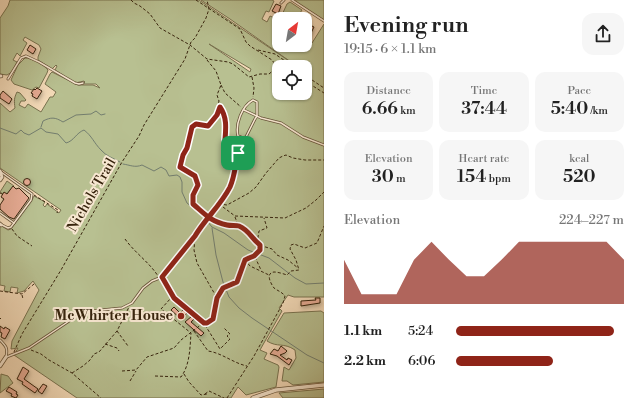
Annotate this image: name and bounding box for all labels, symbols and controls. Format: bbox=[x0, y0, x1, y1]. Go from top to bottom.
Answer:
north arrow bbox=[272, 12, 312, 52]
map controls bbox=[272, 12, 312, 100]
text: Evening run bbox=[344, 12, 469, 39]
button: share bbox=[582, 13, 624, 55]
text: 19:15 · 6 × 1.1 km bbox=[344, 41, 436, 57]
button: locate bbox=[272, 60, 312, 100]
text: Distance bbox=[366, 84, 411, 98]
text: Time bbox=[471, 84, 497, 98]
text: Pace bbox=[568, 84, 591, 98]
text: 6.66 bbox=[362, 98, 398, 120]
text: 37:44 bbox=[461, 98, 507, 120]
text: 5:40 bbox=[551, 98, 588, 120]
text: km bbox=[398, 104, 416, 118]
text: /km bbox=[588, 104, 608, 118]
pin bbox=[221, 136, 255, 170]
icon: arrive bbox=[227, 142, 249, 164]
text: Elevation bbox=[365, 152, 412, 166]
text: Heart rate bbox=[459, 152, 509, 166]
text: kcal bbox=[569, 152, 589, 166]
street label: Nichols Trail bbox=[64, 155, 120, 235]
text: 30 bbox=[372, 166, 394, 188]
text: 154 bbox=[457, 166, 486, 188]
text: 520 bbox=[563, 166, 596, 188]
text: m bbox=[394, 172, 406, 186]
text: bpm bbox=[486, 172, 511, 186]
text: Elevation bbox=[344, 212, 400, 228]
text: 224–227 m bbox=[559, 212, 624, 228]
place label: McWhirter House bbox=[54, 307, 173, 325]
marker: McWhirter House bbox=[176, 311, 186, 321]
text: 1.1 km bbox=[344, 323, 382, 339]
text: 5:24 bbox=[408, 323, 433, 339]
text: 2.2 km bbox=[344, 353, 386, 369]
text: 6:06 bbox=[408, 353, 435, 369]

